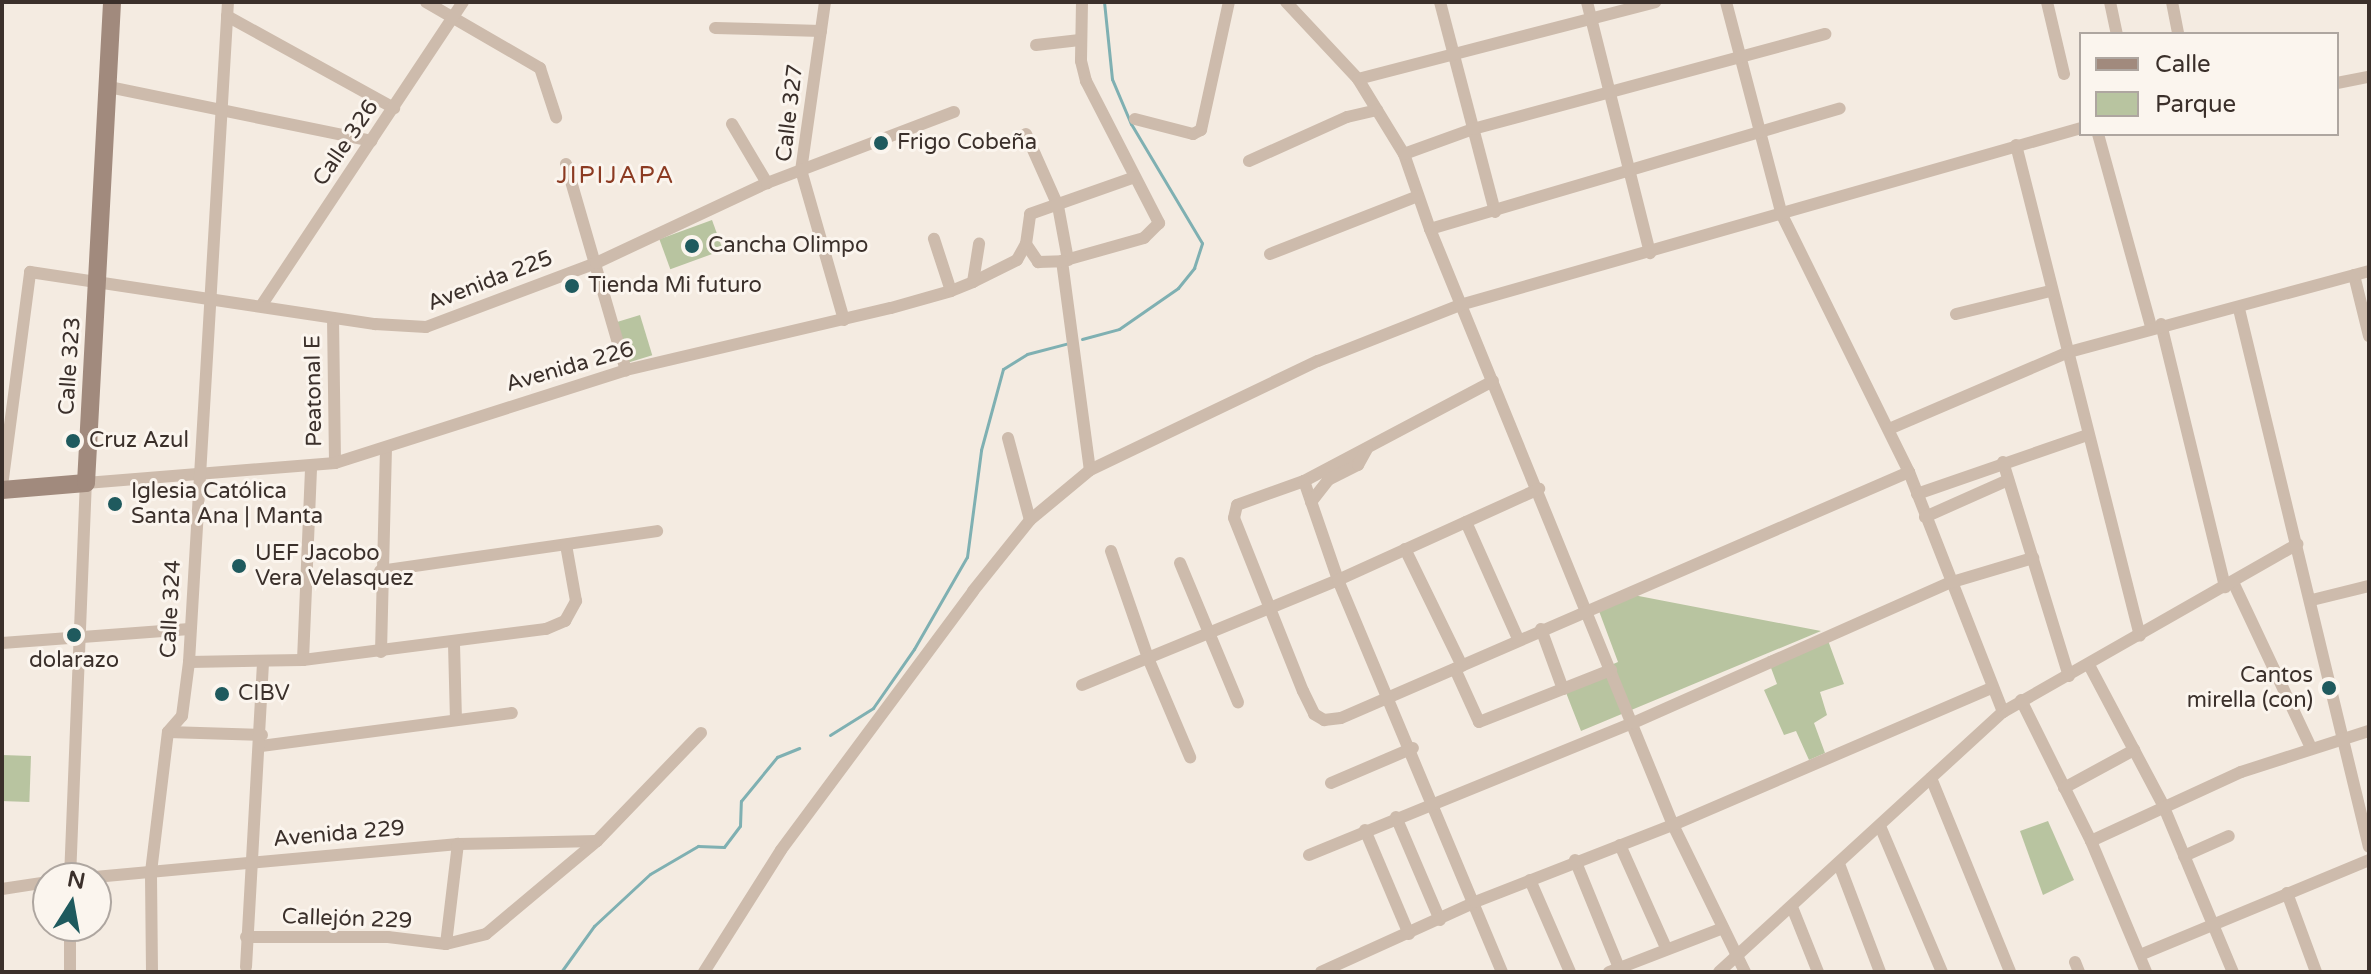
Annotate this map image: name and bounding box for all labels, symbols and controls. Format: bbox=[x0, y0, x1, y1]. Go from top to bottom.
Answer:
legend bbox=[2079, 32, 2339, 136]
text: Calle bbox=[2155, 50, 2211, 79]
street label: Calle 327 bbox=[771, 63, 809, 163]
text: Parque bbox=[2155, 90, 2236, 119]
street label: Calle 326 bbox=[308, 95, 384, 191]
place label: Frigo Cobeña bbox=[897, 130, 1037, 156]
marker: Frigo Cobeña bbox=[872, 134, 890, 152]
district label: JIPIJAPA bbox=[556, 162, 676, 190]
place label: Cancha Olimpo bbox=[708, 233, 868, 259]
marker: Cancha Olimpo bbox=[683, 237, 701, 255]
street label: Avenida 225 bbox=[424, 245, 556, 317]
place label: Tienda Mi futuro bbox=[588, 273, 762, 299]
marker: Tienda Mi futuro bbox=[563, 277, 581, 295]
street label: Calle 323 bbox=[53, 316, 87, 416]
street label: Peatonal E bbox=[300, 335, 328, 447]
street label: Avenida 226 bbox=[503, 336, 637, 398]
place label: Cruz Azul bbox=[89, 428, 189, 454]
marker: Cruz Azul bbox=[64, 432, 82, 450]
place label: Iglesia Católica Santa Ana | Manta bbox=[131, 478, 323, 530]
marker: Iglesia Católica Santa Ana | Manta bbox=[106, 495, 124, 513]
place label: UEF Jacobo Vera Velasquez bbox=[255, 540, 414, 592]
marker: UEF Jacobo Vera Velasquez bbox=[230, 557, 248, 575]
street label: Calle 324 bbox=[155, 559, 187, 659]
marker: dolarazo bbox=[65, 626, 83, 644]
place label: dolarazo bbox=[29, 648, 119, 674]
place label: Cantos mirella (con) bbox=[2187, 662, 2313, 714]
marker: Cantos mirella (con) bbox=[2320, 679, 2338, 697]
place label: CIBV bbox=[238, 681, 290, 707]
marker: CIBV bbox=[213, 685, 231, 703]
street label: Avenida 229 bbox=[272, 815, 406, 853]
north arrow bbox=[32, 862, 112, 942]
text: N bbox=[65, 866, 87, 895]
street label: Callejón 229 bbox=[281, 904, 413, 934]

